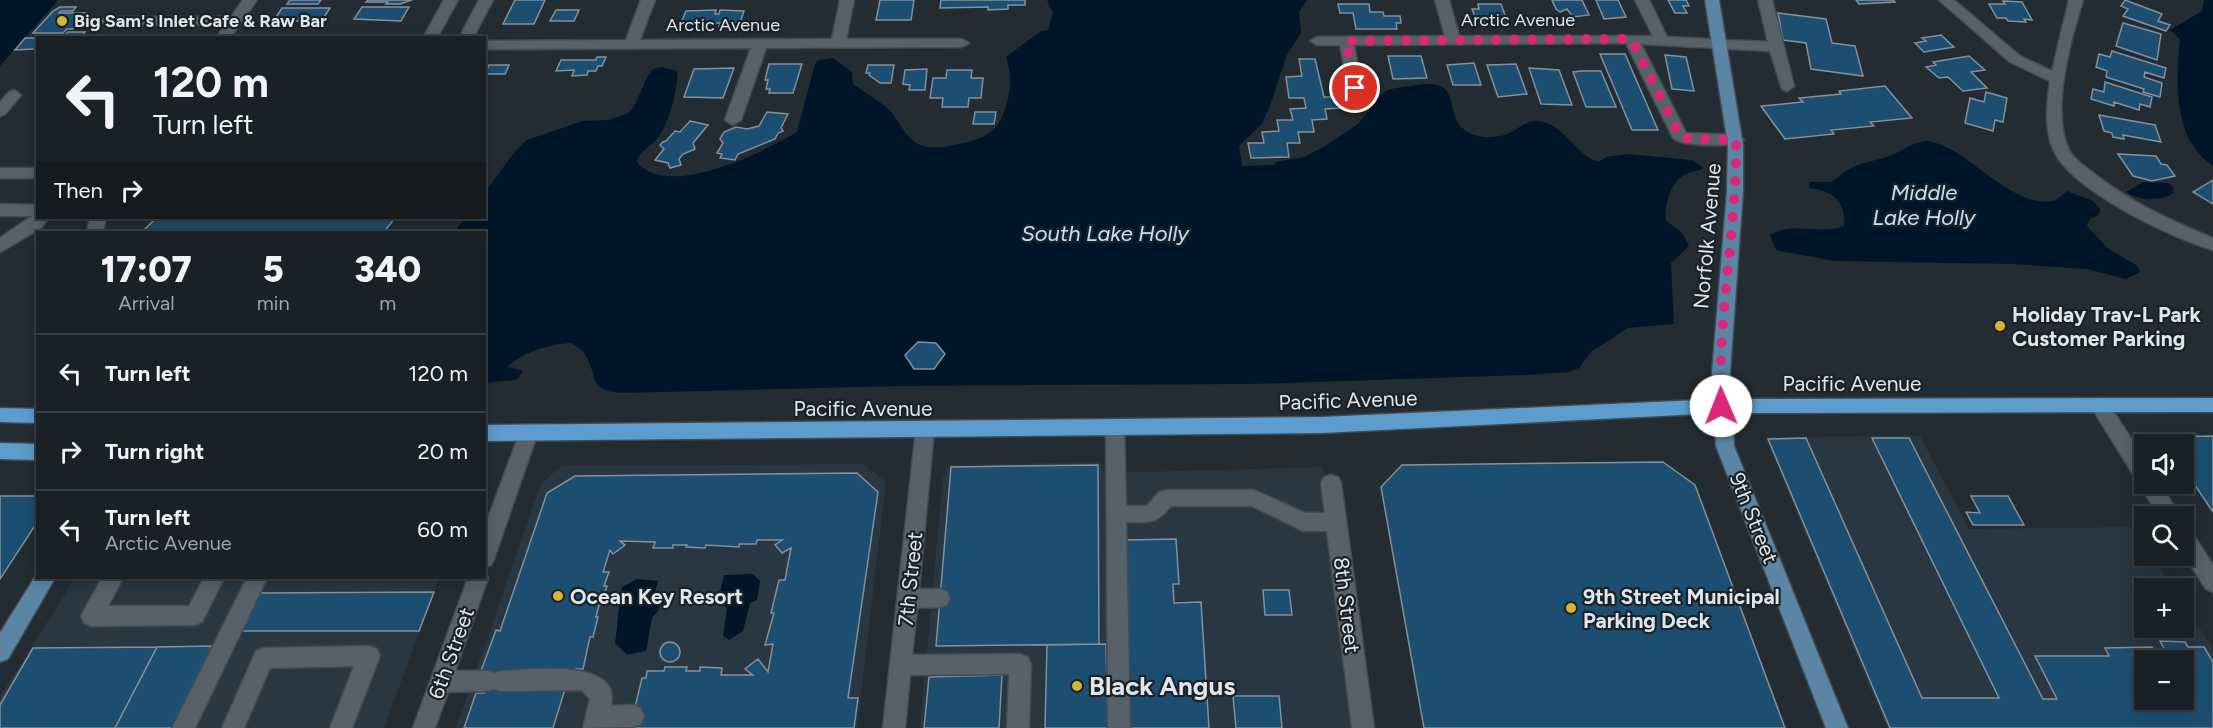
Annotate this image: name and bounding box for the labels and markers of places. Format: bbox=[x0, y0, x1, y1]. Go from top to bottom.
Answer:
place label: Big Sam's Inlet Cafe & Raw Bar bbox=[74, 10, 327, 32]
marker: Big Sam's Inlet Cafe & Raw Bar bbox=[55, 14, 69, 28]
pin bbox=[1329, 62, 1380, 113]
place label: Holiday Trav-L Park Customer Parking bbox=[2012, 302, 2202, 351]
marker: Holiday Trav-L Park Customer Parking bbox=[1993, 319, 2007, 333]
place label: Ocean Key Resort bbox=[570, 584, 743, 609]
place label: 9th Street Municipal Parking Deck bbox=[1583, 584, 1780, 633]
marker: Ocean Key Resort bbox=[551, 589, 565, 603]
marker: 9th Street Municipal Parking Deck bbox=[1564, 601, 1578, 615]
place label: Black Angus bbox=[1089, 670, 1235, 702]
marker: Black Angus bbox=[1070, 679, 1084, 693]

